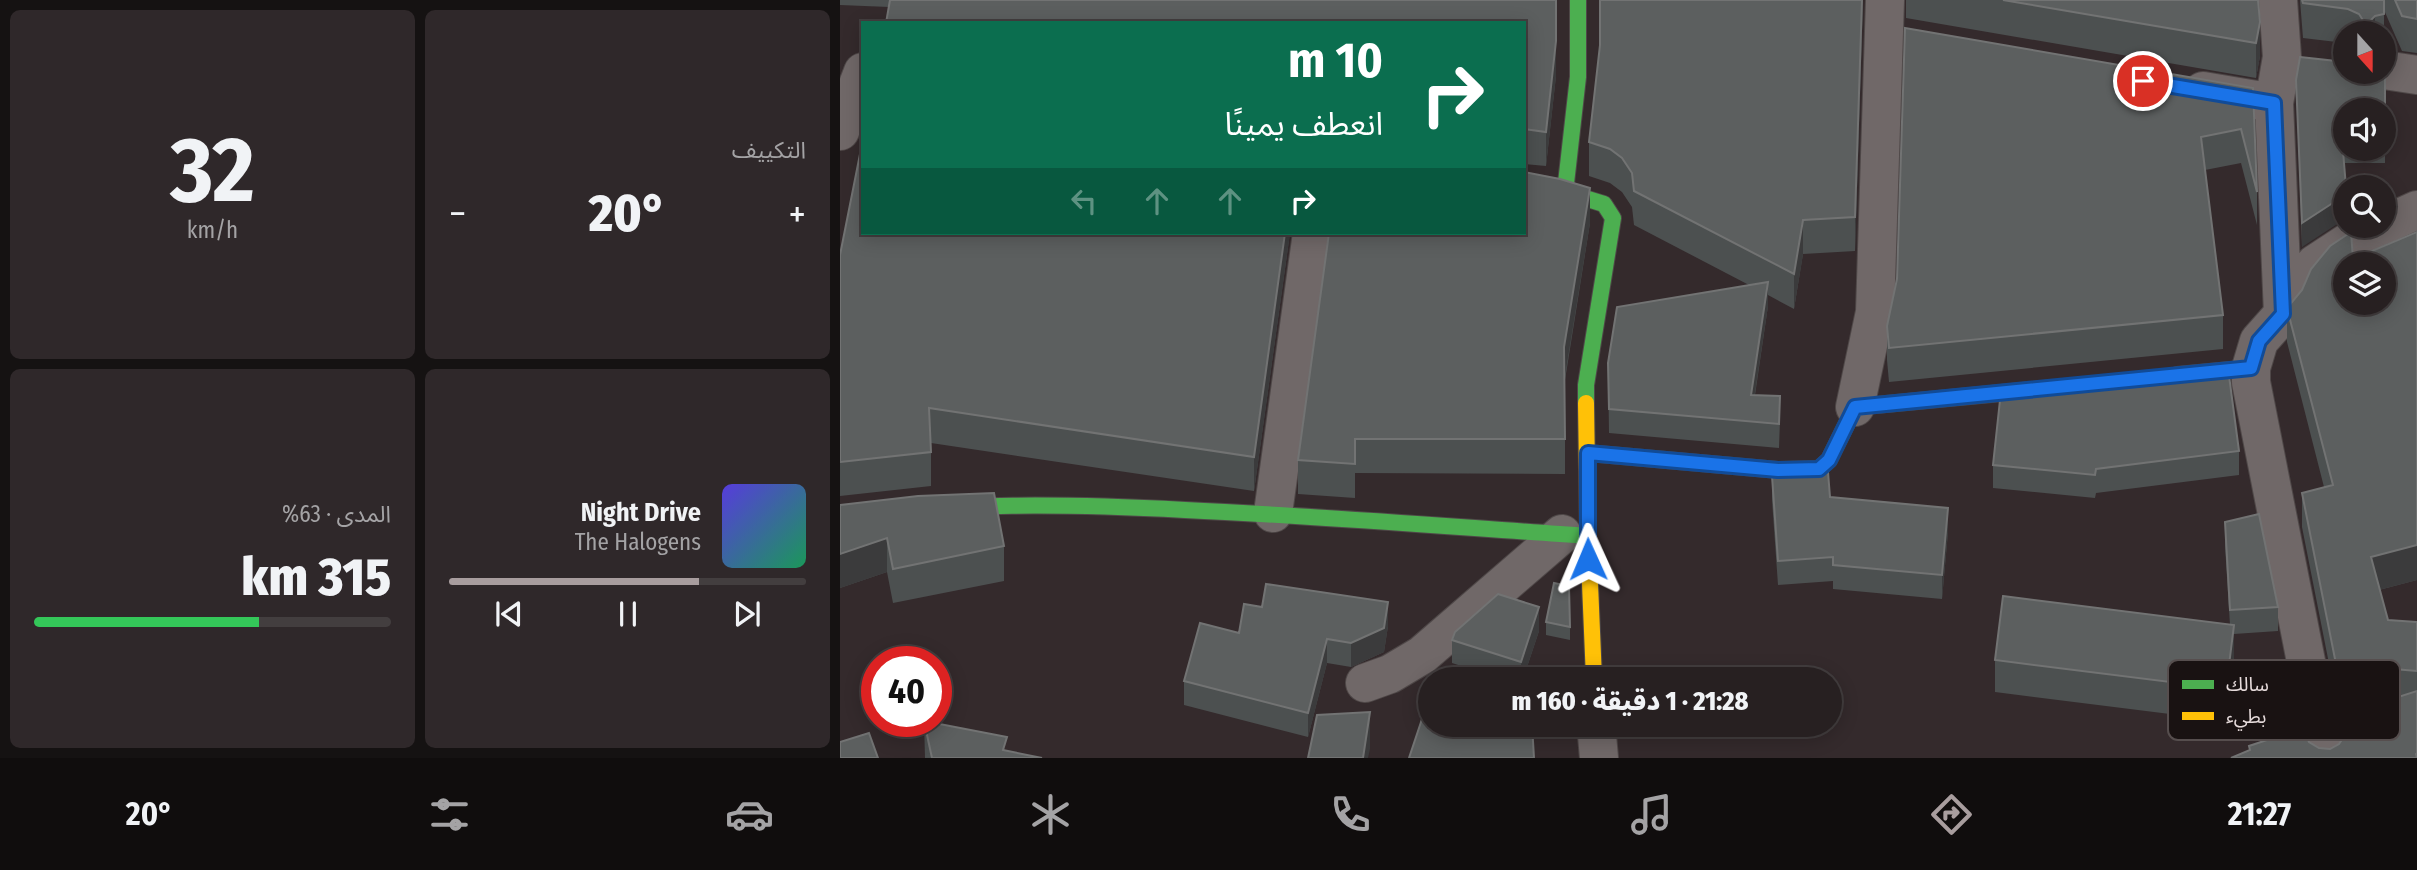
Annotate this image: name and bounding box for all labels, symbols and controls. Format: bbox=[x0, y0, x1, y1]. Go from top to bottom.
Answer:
north arrow bbox=[2333, 21, 2396, 84]
map controls bbox=[2333, 21, 2396, 315]
text: 10 m bbox=[1288, 31, 1383, 90]
icon: right bbox=[1407, 49, 1498, 140]
pin bbox=[2113, 51, 2173, 111]
icon: arrive bbox=[2124, 62, 2162, 100]
button: sound bbox=[2333, 98, 2396, 161]
text: انعطف يمينًا bbox=[1224, 105, 1383, 143]
text: 32 bbox=[170, 116, 255, 225]
text: التكييف bbox=[732, 136, 806, 164]
button: search bbox=[2333, 175, 2396, 238]
text: 20° bbox=[589, 182, 666, 245]
icon: left bbox=[1065, 182, 1103, 220]
icon: ahead bbox=[1138, 182, 1176, 220]
icon: ahead bbox=[1211, 182, 1249, 220]
icon: right bbox=[1284, 182, 1322, 220]
text: − bbox=[449, 191, 466, 237]
text: + bbox=[789, 191, 806, 237]
text: km/h bbox=[187, 216, 238, 244]
button: layers bbox=[2333, 252, 2396, 315]
text: Night Drive bbox=[581, 497, 701, 528]
text: المدى · 63% bbox=[282, 500, 391, 528]
position arrow bbox=[1551, 522, 1625, 596]
text: The Halogens bbox=[575, 528, 701, 556]
text: 315 km bbox=[241, 546, 391, 609]
icon: previous bbox=[490, 595, 528, 633]
icon: pause bbox=[609, 595, 647, 633]
icon: next bbox=[728, 595, 766, 633]
speed limit sign: 40 bbox=[861, 646, 952, 737]
legend bbox=[2168, 660, 2400, 740]
text: سالك bbox=[2226, 673, 2269, 696]
text: 21:28 · 1 دقيقة · 160 m bbox=[1512, 686, 1748, 717]
text: بطيء bbox=[2226, 705, 2266, 731]
icon: filters bbox=[425, 790, 474, 839]
icon: car bbox=[725, 790, 774, 839]
icon: climate bbox=[1026, 790, 1075, 839]
icon: phone bbox=[1326, 790, 1375, 839]
icon: music bbox=[1627, 790, 1676, 839]
icon: directions bbox=[1927, 790, 1976, 839]
text: 20° bbox=[126, 795, 173, 833]
text: 21:27 bbox=[2228, 795, 2291, 833]

